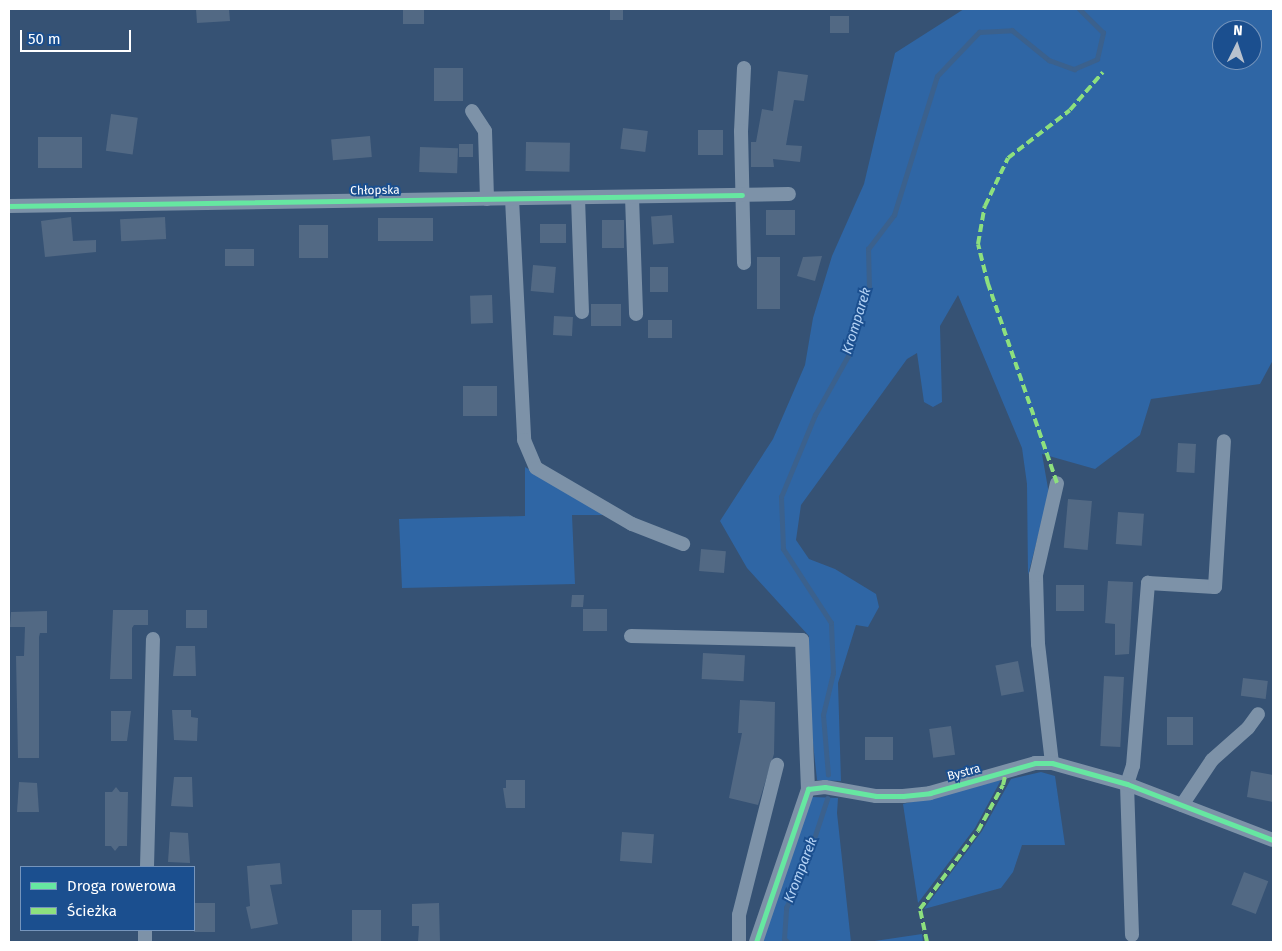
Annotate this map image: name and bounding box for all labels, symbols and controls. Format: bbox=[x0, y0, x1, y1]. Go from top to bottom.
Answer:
scale bar bbox=[22, 20, 134, 52]
north arrow bbox=[1212, 20, 1262, 70]
text: N bbox=[1233, 22, 1243, 39]
text: 50 m bbox=[28, 30, 61, 48]
street label: Chłopska bbox=[350, 183, 400, 199]
water label: Kromparek bbox=[839, 286, 875, 356]
street label: Bystra bbox=[946, 762, 982, 784]
water label: Kromparek bbox=[781, 835, 821, 905]
legend bbox=[20, 866, 195, 931]
text: Droga rowerowa bbox=[67, 877, 176, 895]
text: Ścieżka bbox=[67, 902, 117, 920]

